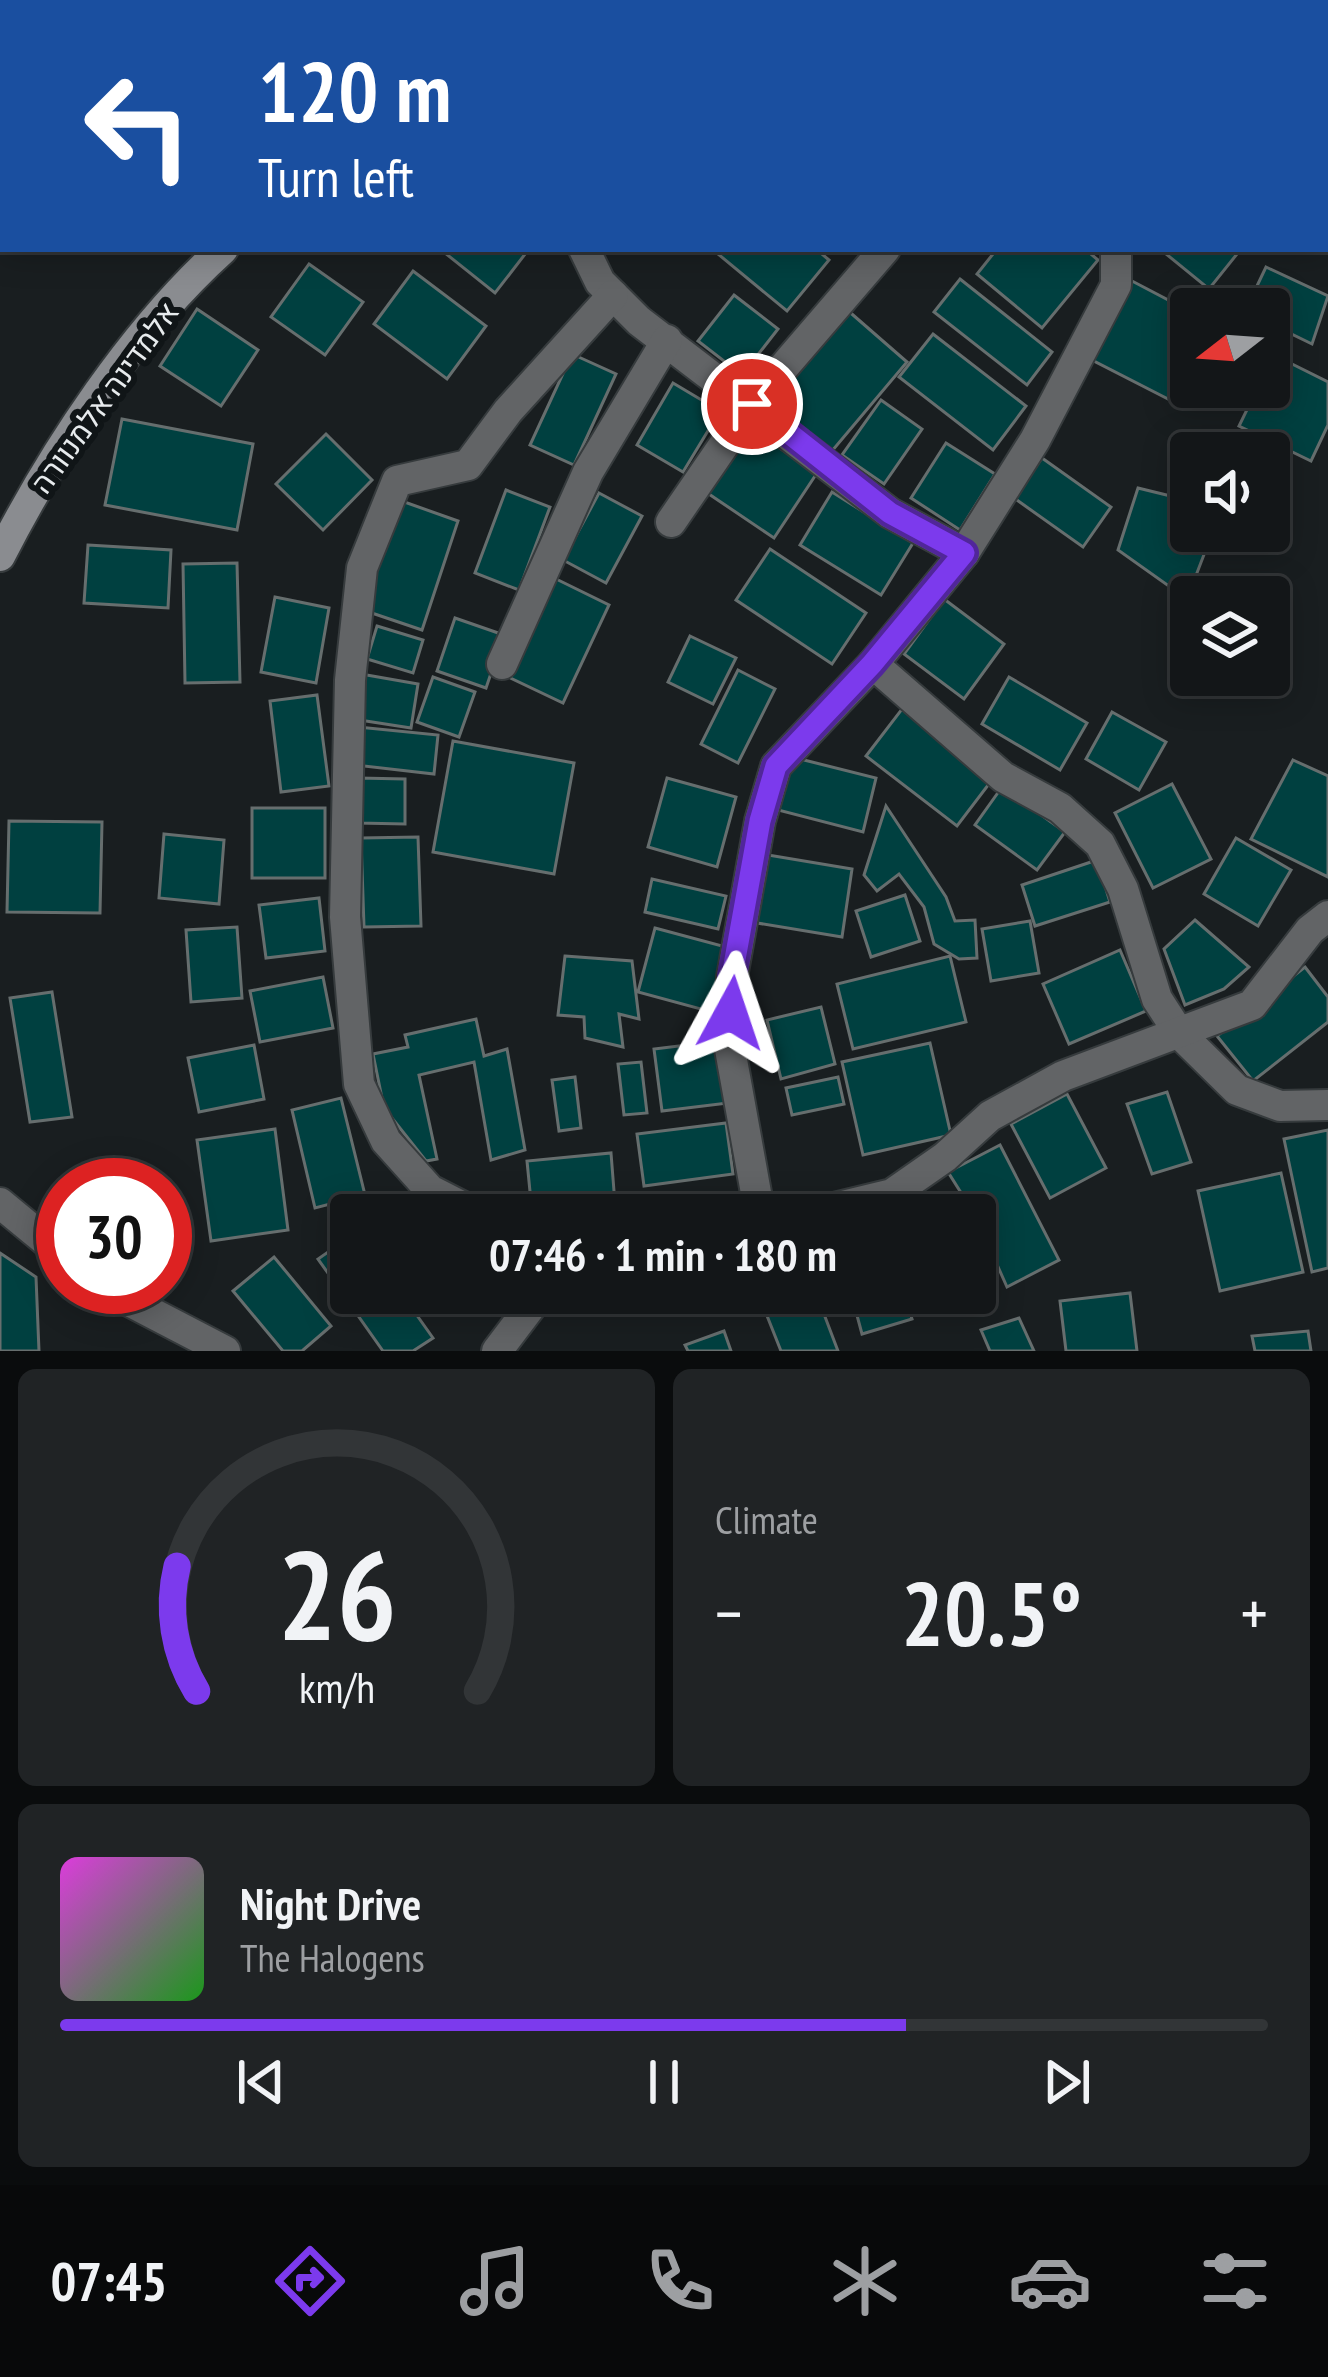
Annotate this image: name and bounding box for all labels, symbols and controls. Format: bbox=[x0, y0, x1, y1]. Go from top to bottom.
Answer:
text: 120 m bbox=[258, 36, 451, 145]
icon: left bbox=[60, 48, 216, 204]
text: Turn left bbox=[258, 142, 414, 212]
north arrow bbox=[1170, 288, 1290, 408]
map controls bbox=[1170, 288, 1290, 696]
street label: אלמדינה אלמנוורה bbox=[21, 293, 187, 501]
pin bbox=[701, 353, 803, 455]
icon: arrive bbox=[719, 371, 785, 437]
button: sound bbox=[1170, 432, 1290, 552]
button: layers bbox=[1170, 576, 1290, 696]
position arrow bbox=[668, 950, 794, 1076]
speed limit sign: 30 bbox=[36, 1158, 192, 1314]
text: 07:46 · 1 min · 180 m bbox=[489, 1225, 837, 1283]
text: Climate bbox=[715, 1494, 818, 1545]
text: 26 bbox=[277, 1513, 396, 1674]
text: 20.5° bbox=[901, 1554, 1082, 1671]
text: − bbox=[715, 1570, 742, 1655]
text: + bbox=[1241, 1570, 1268, 1655]
text: km/h bbox=[298, 1658, 375, 1714]
text: Night Drive bbox=[240, 1874, 421, 1932]
text: The Halogens bbox=[240, 1932, 425, 1983]
icon: previous bbox=[228, 2049, 294, 2115]
icon: pause bbox=[631, 2049, 697, 2115]
icon: next bbox=[1034, 2049, 1100, 2115]
icon: directions bbox=[268, 2239, 352, 2323]
icon: music bbox=[453, 2239, 537, 2323]
icon: phone bbox=[638, 2239, 722, 2323]
icon: climate bbox=[823, 2239, 907, 2323]
icon: car bbox=[1008, 2239, 1092, 2323]
icon: filters bbox=[1193, 2239, 1277, 2323]
text: 07:45 bbox=[51, 2246, 167, 2316]

